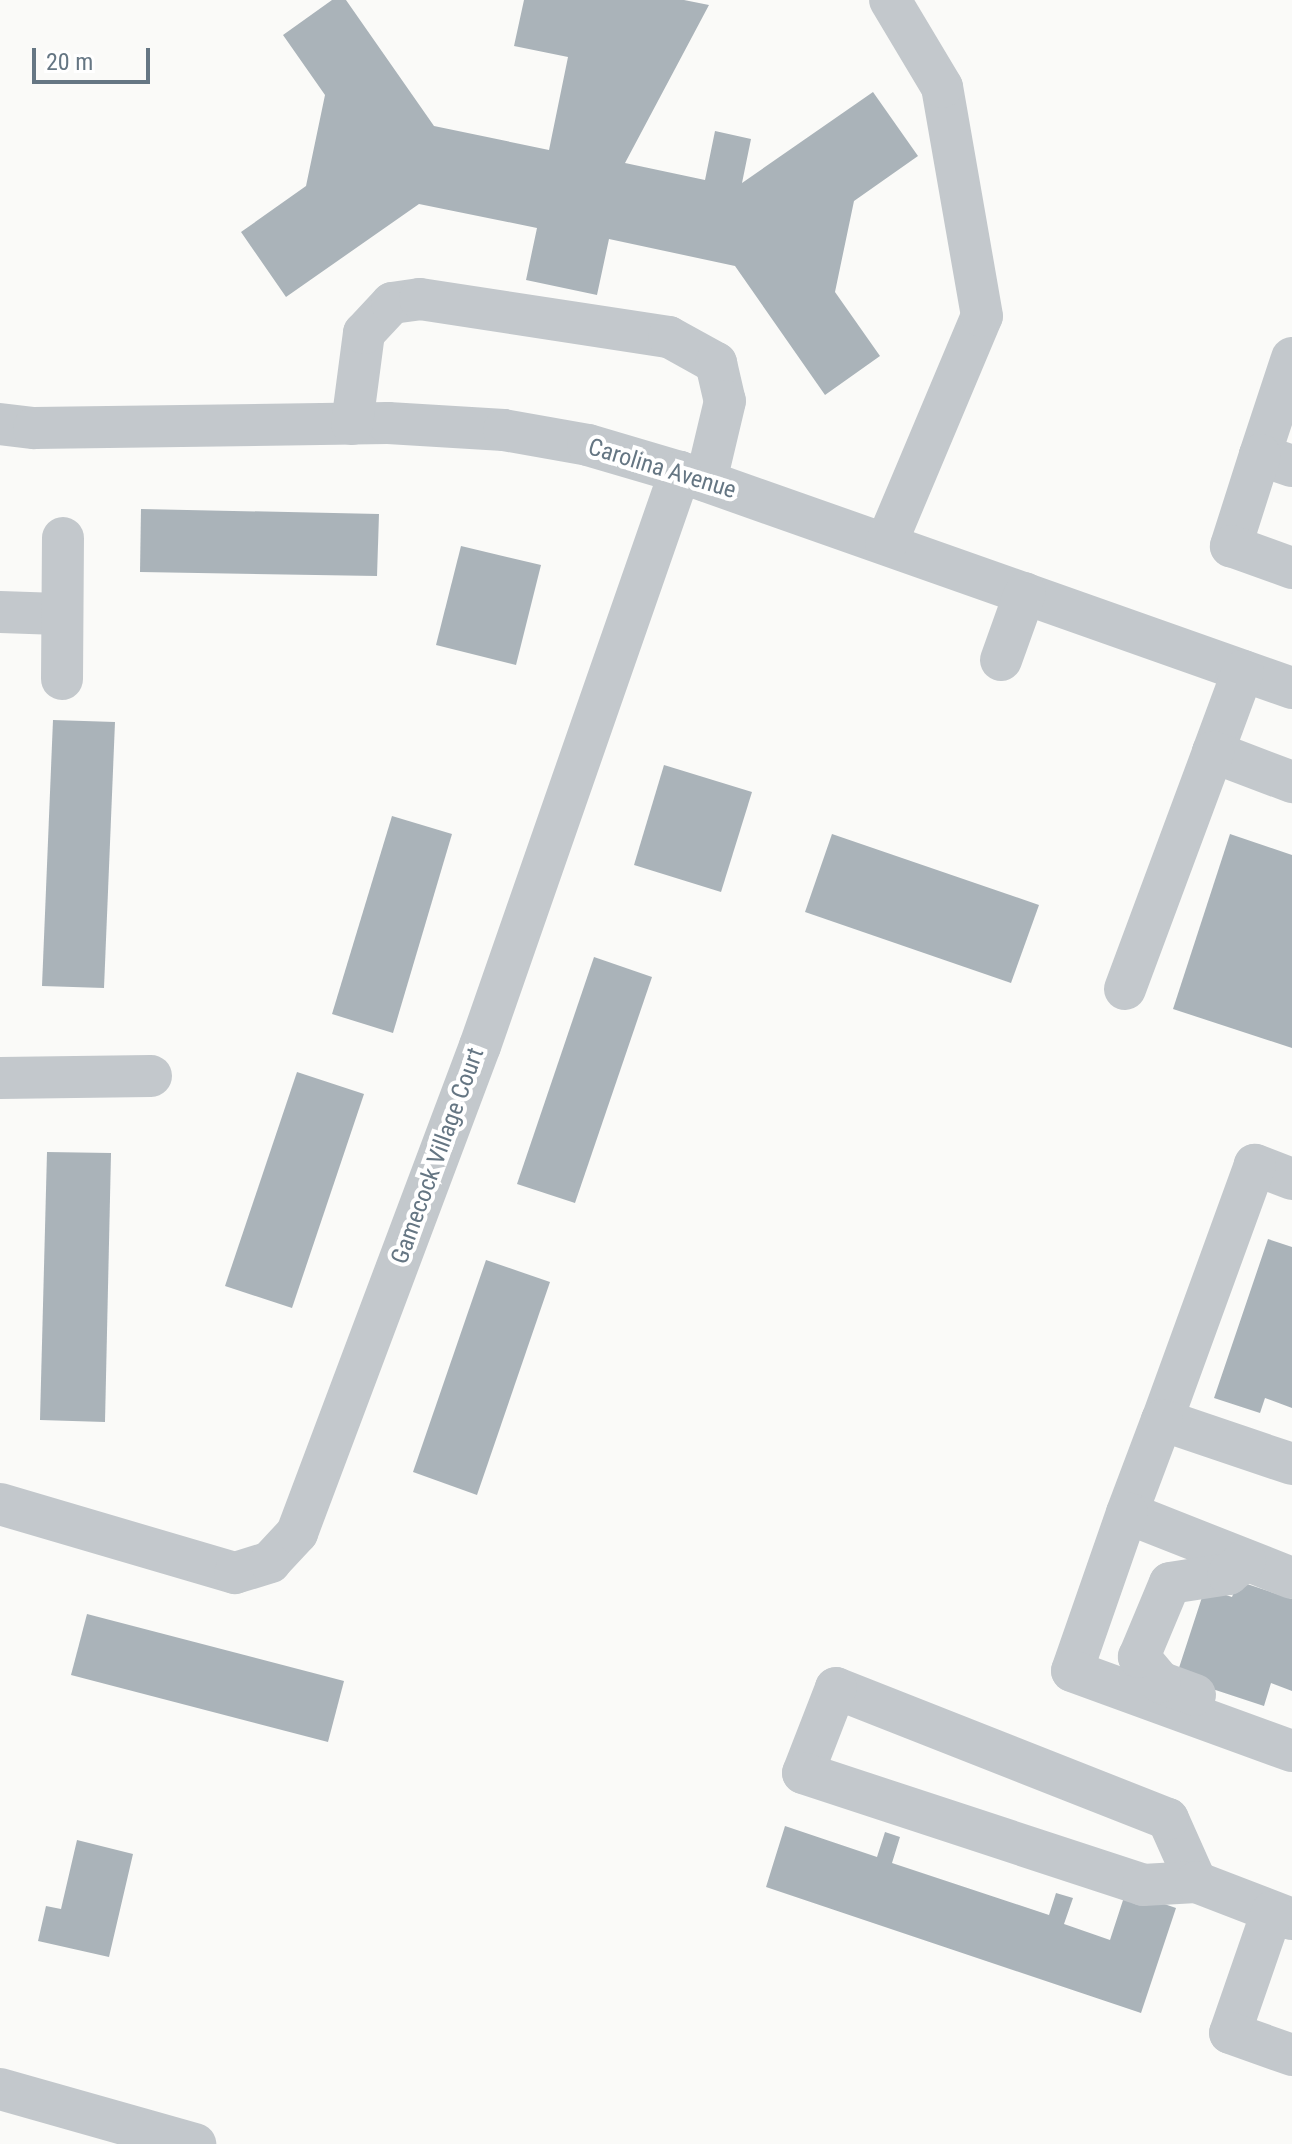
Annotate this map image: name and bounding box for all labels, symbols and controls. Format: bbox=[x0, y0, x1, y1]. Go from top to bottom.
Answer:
scale bar bbox=[36, 32, 154, 82]
text: 20 m bbox=[46, 48, 93, 76]
street label: Carolina Avenue bbox=[585, 433, 739, 505]
street label: Gamecock Village Court bbox=[386, 1044, 490, 1268]

